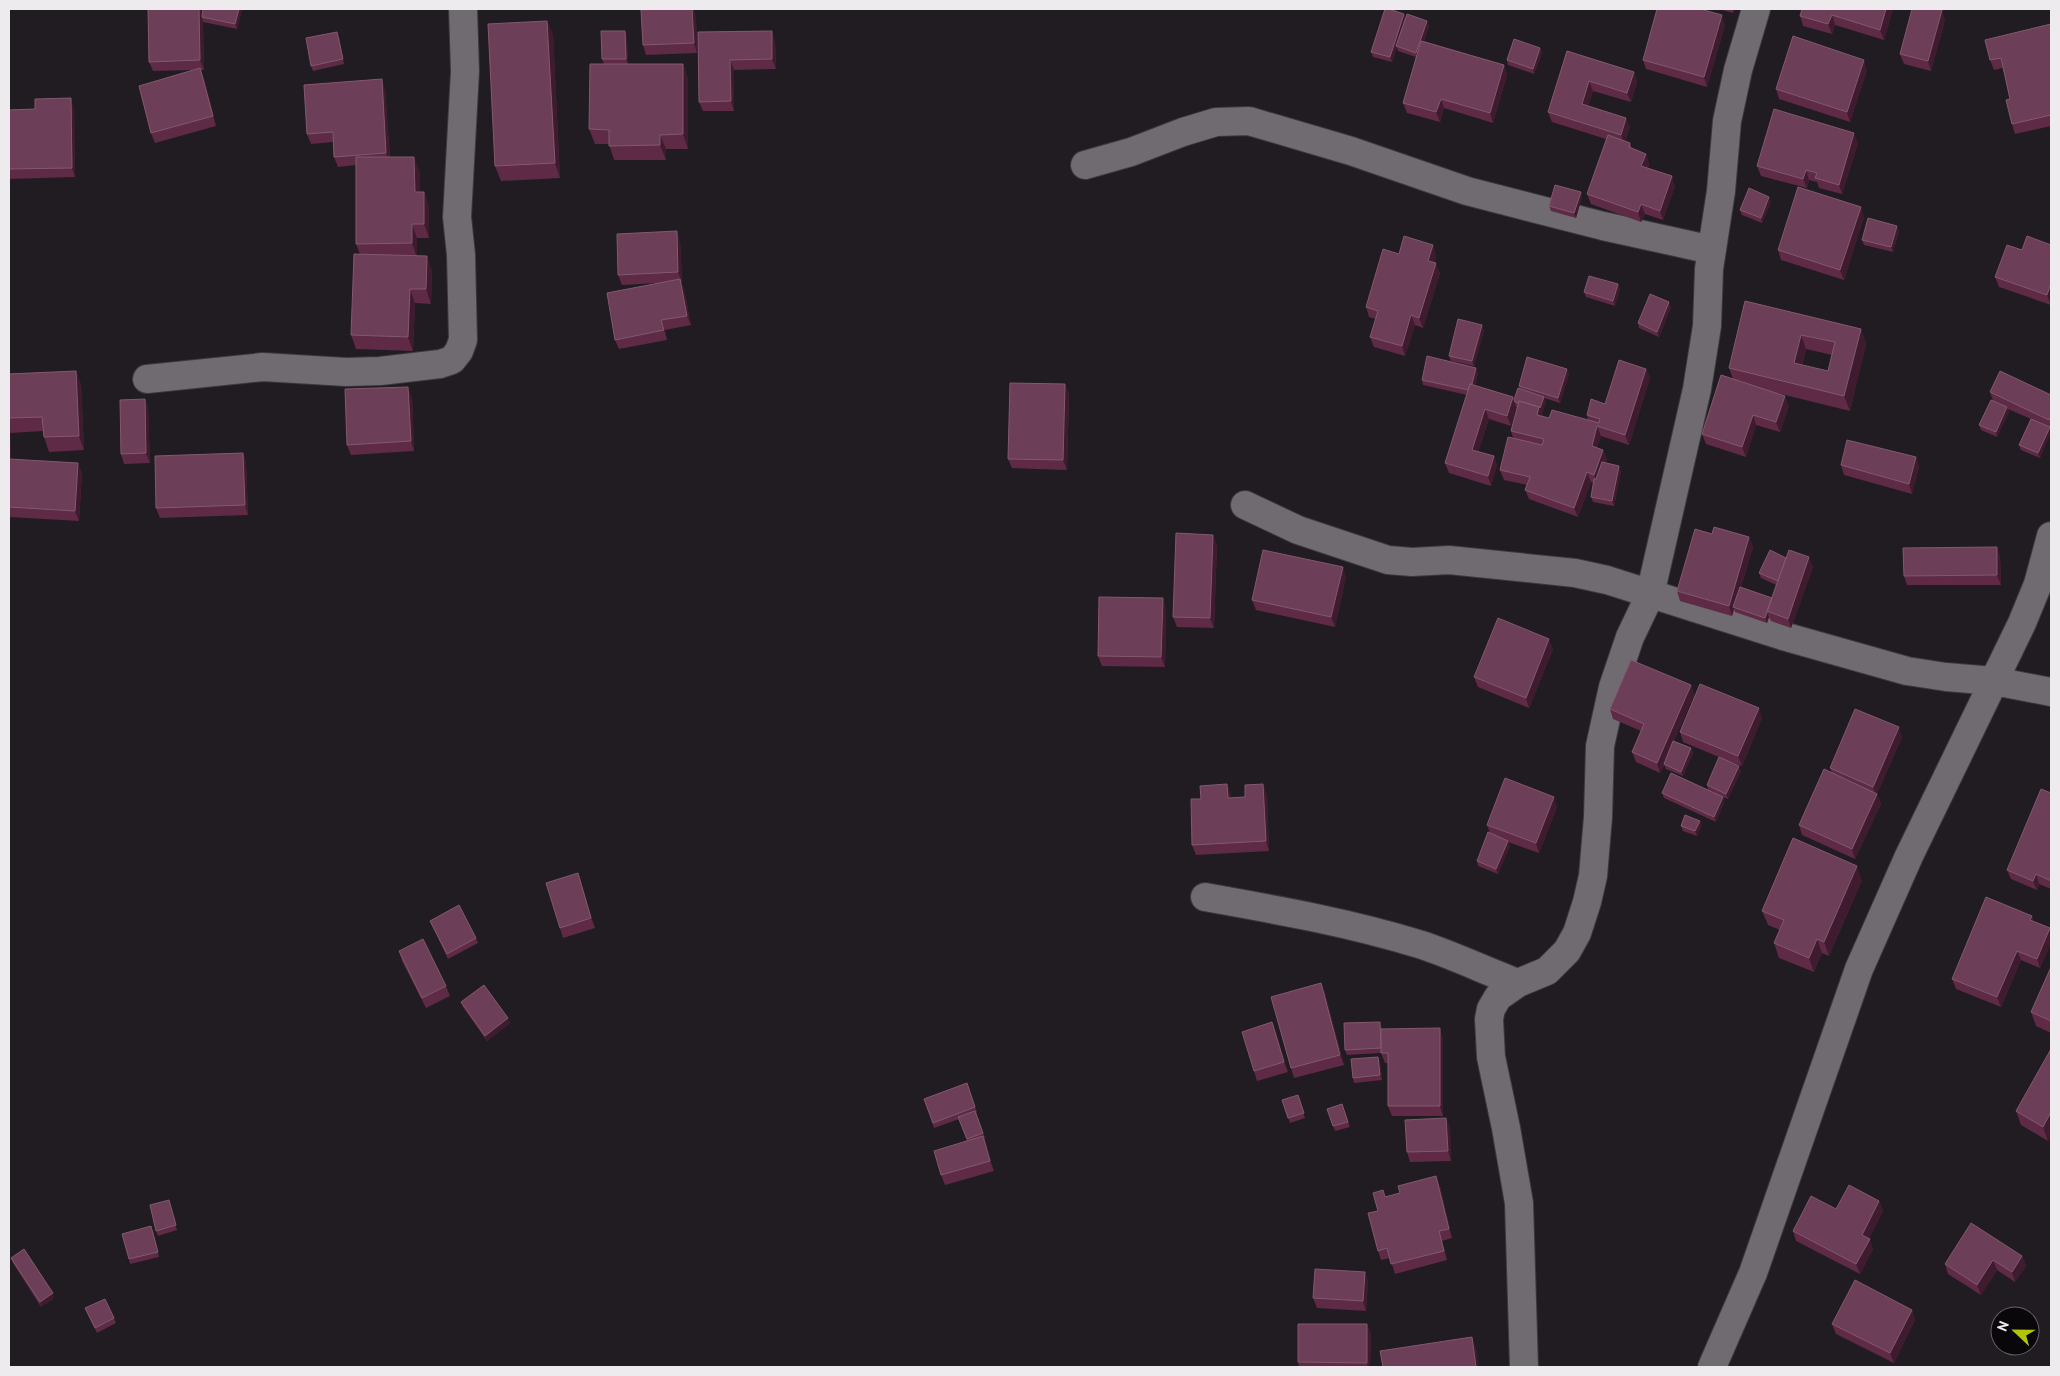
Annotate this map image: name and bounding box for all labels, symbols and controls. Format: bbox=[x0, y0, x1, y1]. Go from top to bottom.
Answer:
north arrow bbox=[1990, 1306, 2040, 1356]
text: N bbox=[1993, 1318, 2013, 1334]

